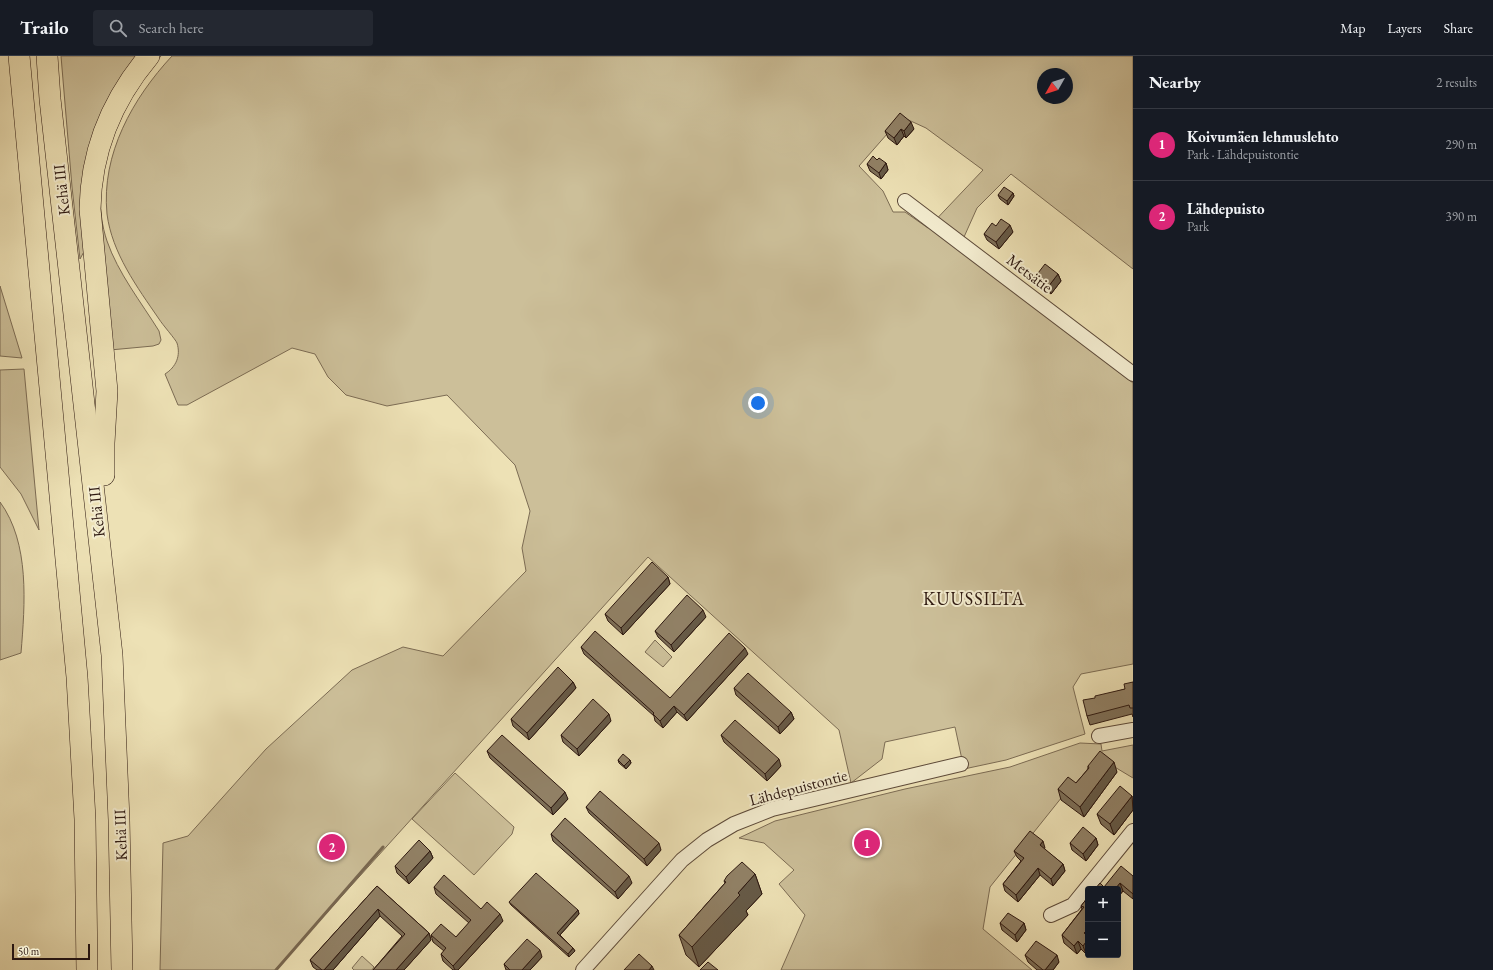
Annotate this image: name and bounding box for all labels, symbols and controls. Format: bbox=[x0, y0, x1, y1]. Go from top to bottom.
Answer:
search box bbox=[93, 10, 373, 46]
text: Trailo bbox=[20, 15, 69, 40]
icon: search bbox=[107, 17, 129, 39]
text: Search here bbox=[139, 18, 204, 37]
text: Map bbox=[1340, 19, 1365, 37]
text: Layers bbox=[1387, 19, 1422, 37]
text: Share bbox=[1444, 19, 1473, 37]
north arrow bbox=[1037, 68, 1073, 104]
text: Nearby bbox=[1149, 71, 1201, 93]
text: 2 results bbox=[1436, 74, 1477, 91]
text: Koivumäen lehmuslehto bbox=[1187, 127, 1339, 146]
text: 1 bbox=[1159, 136, 1165, 153]
text: 290 m bbox=[1446, 136, 1477, 153]
text: Park · Lähdepuistontie bbox=[1187, 146, 1299, 163]
street label: Kehä III bbox=[48, 163, 75, 217]
text: Lähdepuisto bbox=[1187, 199, 1265, 218]
text: 2 bbox=[1159, 208, 1165, 225]
text: 390 m bbox=[1446, 208, 1477, 225]
text: Park bbox=[1187, 218, 1209, 235]
street label: Metsätie bbox=[1003, 249, 1057, 297]
your location bbox=[748, 393, 768, 413]
street label: Kehä III bbox=[83, 485, 110, 539]
district label: KUUSSILTA bbox=[923, 587, 1025, 610]
street label: Lähdepuistontie bbox=[747, 764, 849, 811]
street label: Kehä III bbox=[109, 808, 132, 861]
pin: 1 bbox=[854, 828, 880, 858]
pin: 2 bbox=[319, 832, 345, 862]
map controls bbox=[1085, 886, 1121, 958]
button: + bbox=[1085, 886, 1121, 922]
button: − bbox=[1085, 922, 1121, 958]
scale bar bbox=[12, 942, 90, 961]
text: 50 m bbox=[18, 944, 39, 958]

